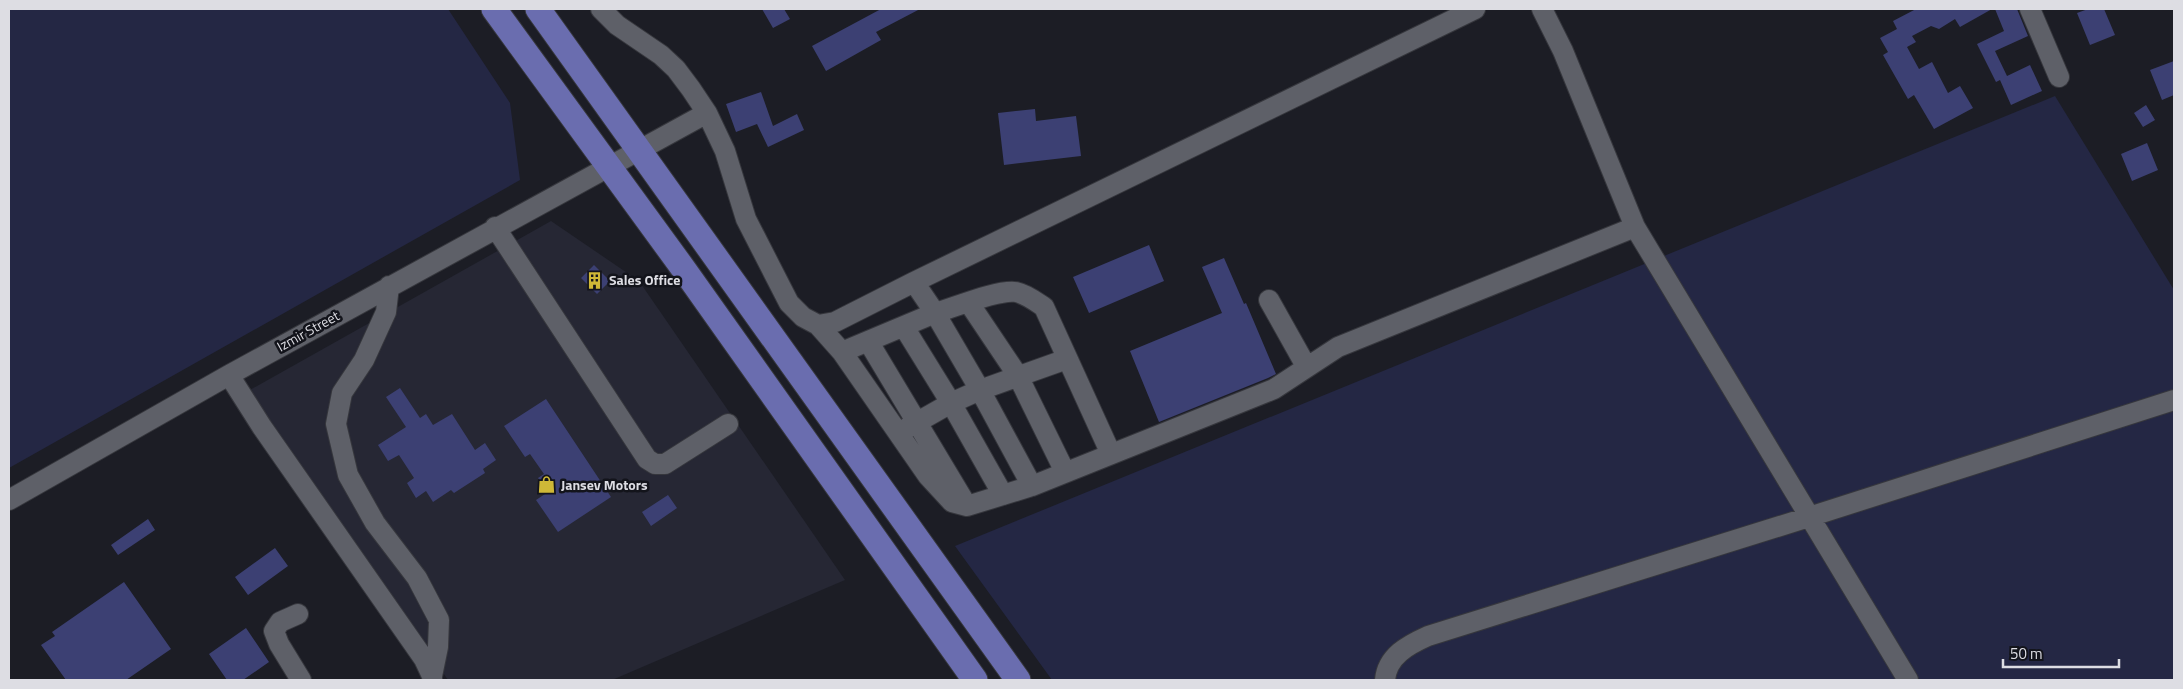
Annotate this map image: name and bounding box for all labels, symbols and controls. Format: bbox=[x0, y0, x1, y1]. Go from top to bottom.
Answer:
place label: Sales Office bbox=[609, 269, 680, 290]
building icon: Sales Office bbox=[585, 270, 605, 290]
street label: Izmir Street bbox=[273, 305, 343, 356]
place label: Jansev Motors bbox=[561, 474, 648, 495]
shop icon: Jansev Motors bbox=[537, 475, 557, 495]
scale bar bbox=[2003, 636, 2119, 668]
text: 50 m bbox=[2010, 642, 2043, 665]

